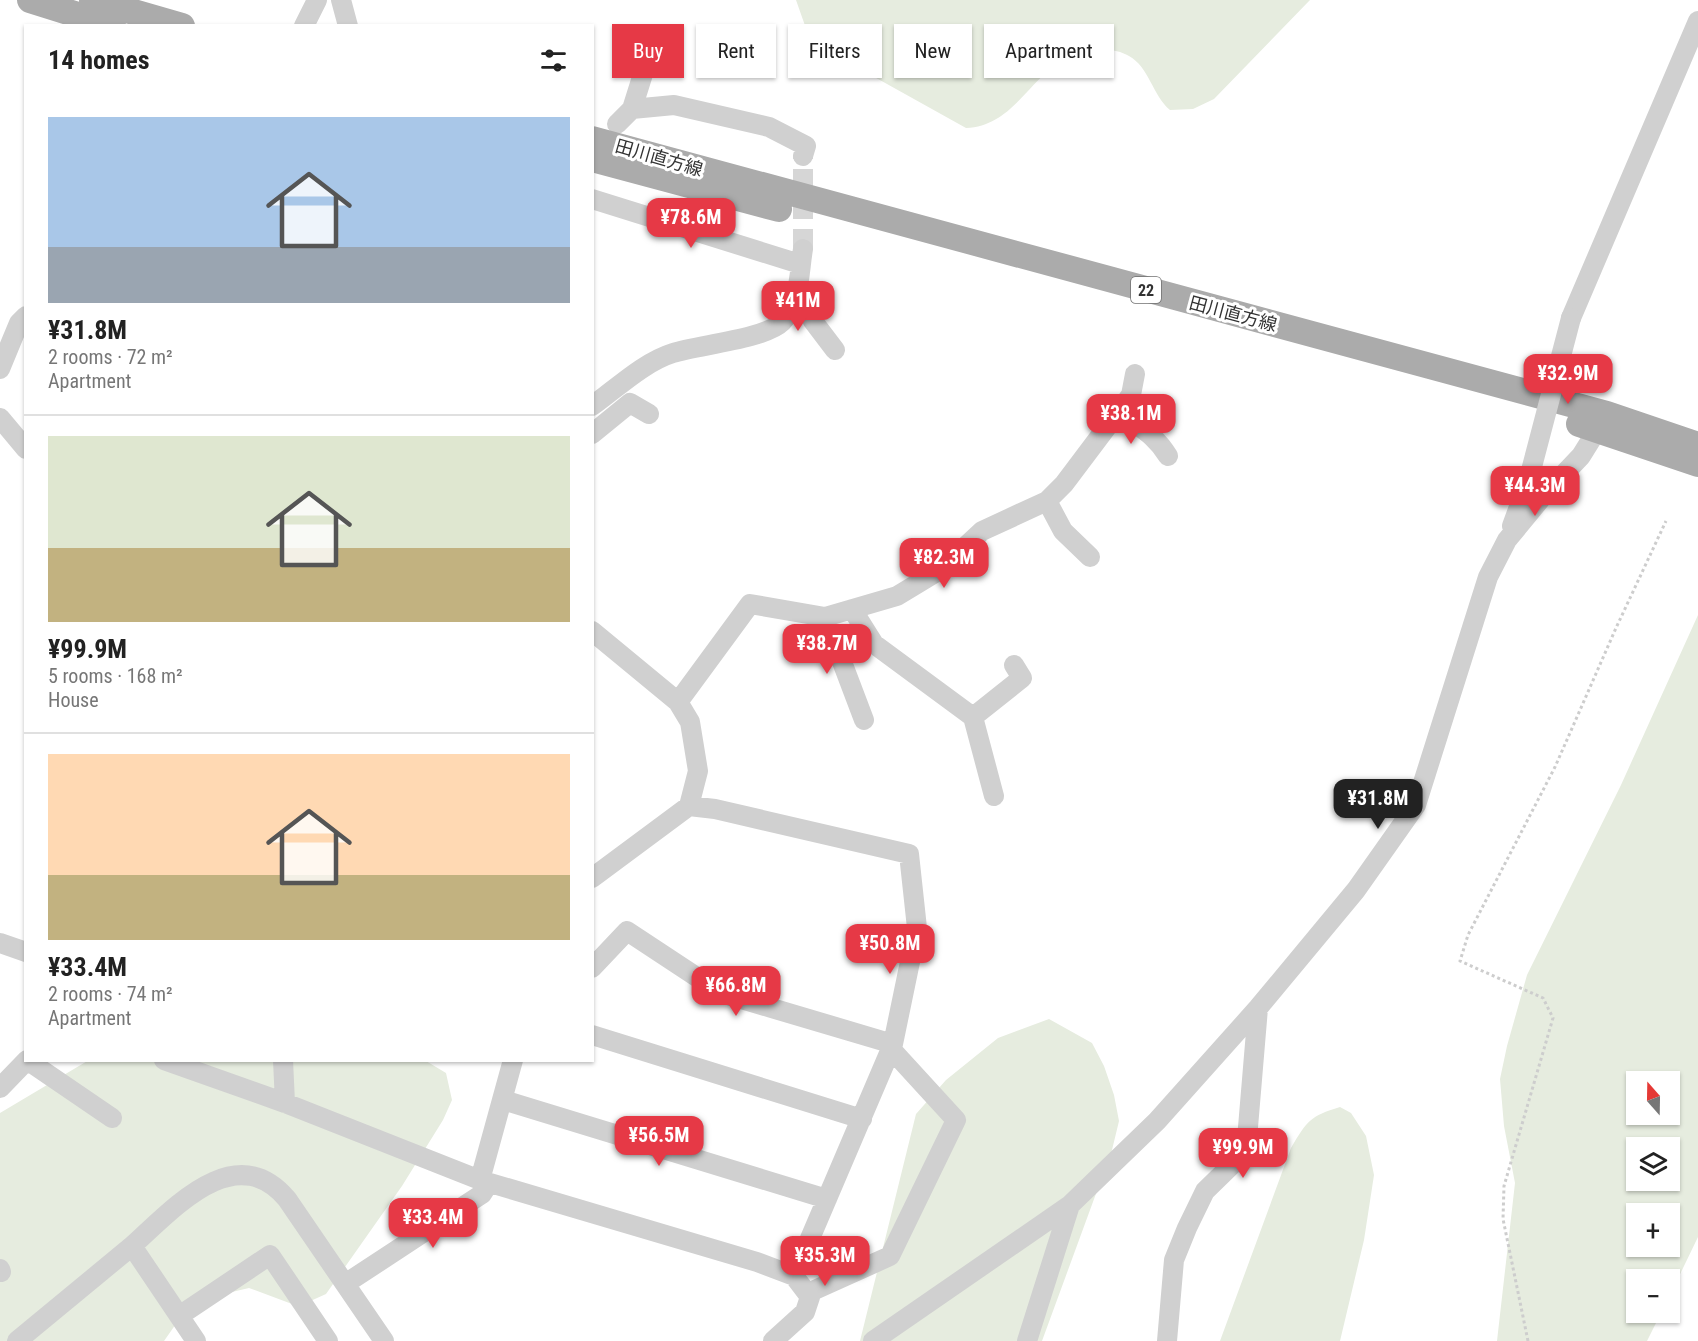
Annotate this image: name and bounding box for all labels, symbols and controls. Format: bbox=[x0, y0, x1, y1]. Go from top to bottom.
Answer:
chip: Buy bbox=[612, 24, 684, 78]
chip: Rent bbox=[696, 24, 776, 78]
chip: Filters bbox=[788, 24, 882, 78]
chip: New bbox=[894, 24, 972, 78]
chip: Apartment bbox=[984, 24, 1114, 78]
icon: filters bbox=[537, 44, 570, 77]
text: 14 homes bbox=[48, 45, 150, 75]
street label: 田川直方線 bbox=[613, 135, 705, 180]
icon: home bbox=[255, 156, 363, 264]
pin: ¥78.6M bbox=[642, 198, 740, 249]
text: ¥78.6M bbox=[661, 205, 721, 229]
road number: 22 bbox=[1131, 277, 1161, 303]
pin: ¥41M bbox=[762, 281, 834, 332]
text: ¥41M bbox=[776, 288, 820, 312]
street label: 田川直方線 bbox=[1187, 292, 1279, 335]
text: ¥31.8M bbox=[48, 315, 127, 345]
text: 2 rooms · 72 m² bbox=[48, 345, 173, 369]
pin: ¥32.9M bbox=[1519, 354, 1617, 405]
text: ¥32.9M bbox=[1538, 361, 1598, 385]
text: Apartment bbox=[48, 369, 132, 393]
pin: ¥38.1M bbox=[1082, 394, 1180, 445]
text: ¥38.1M bbox=[1101, 401, 1161, 425]
pin: ¥44.3M bbox=[1486, 466, 1584, 517]
text: ¥44.3M bbox=[1505, 473, 1565, 497]
icon: home bbox=[255, 475, 363, 583]
pin: ¥82.3M bbox=[895, 538, 993, 589]
text: ¥82.3M bbox=[914, 545, 974, 569]
pin: ¥38.7M bbox=[778, 624, 876, 675]
text: ¥38.7M bbox=[797, 631, 857, 655]
text: ¥99.9M bbox=[48, 634, 127, 664]
text: 5 rooms · 168 m² bbox=[48, 664, 183, 688]
text: House bbox=[48, 688, 99, 712]
pin: ¥31.8M bbox=[1329, 779, 1427, 830]
text: ¥31.8M bbox=[1348, 786, 1408, 810]
icon: home bbox=[255, 793, 363, 901]
pin: ¥50.8M bbox=[841, 924, 939, 975]
text: ¥50.8M bbox=[860, 931, 920, 955]
text: ¥33.4M bbox=[48, 952, 127, 982]
pin: ¥66.8M bbox=[687, 966, 785, 1017]
text: ¥66.8M bbox=[706, 973, 766, 997]
text: 2 rooms · 74 m² bbox=[48, 982, 173, 1006]
text: Apartment bbox=[48, 1006, 132, 1030]
north arrow bbox=[1626, 1071, 1680, 1125]
map controls bbox=[1626, 1071, 1680, 1323]
pin: ¥56.5M bbox=[610, 1116, 708, 1167]
text: ¥56.5M bbox=[629, 1123, 689, 1147]
pin: ¥99.9M bbox=[1194, 1128, 1292, 1179]
text: ¥99.9M bbox=[1213, 1135, 1273, 1159]
button: layers bbox=[1626, 1137, 1680, 1191]
pin: ¥33.4M bbox=[384, 1198, 482, 1249]
button: + bbox=[1626, 1203, 1680, 1257]
text: ¥33.4M bbox=[403, 1205, 463, 1229]
pin: ¥35.3M bbox=[776, 1236, 874, 1287]
text: ¥35.3M bbox=[795, 1243, 855, 1267]
button: − bbox=[1626, 1269, 1680, 1323]

